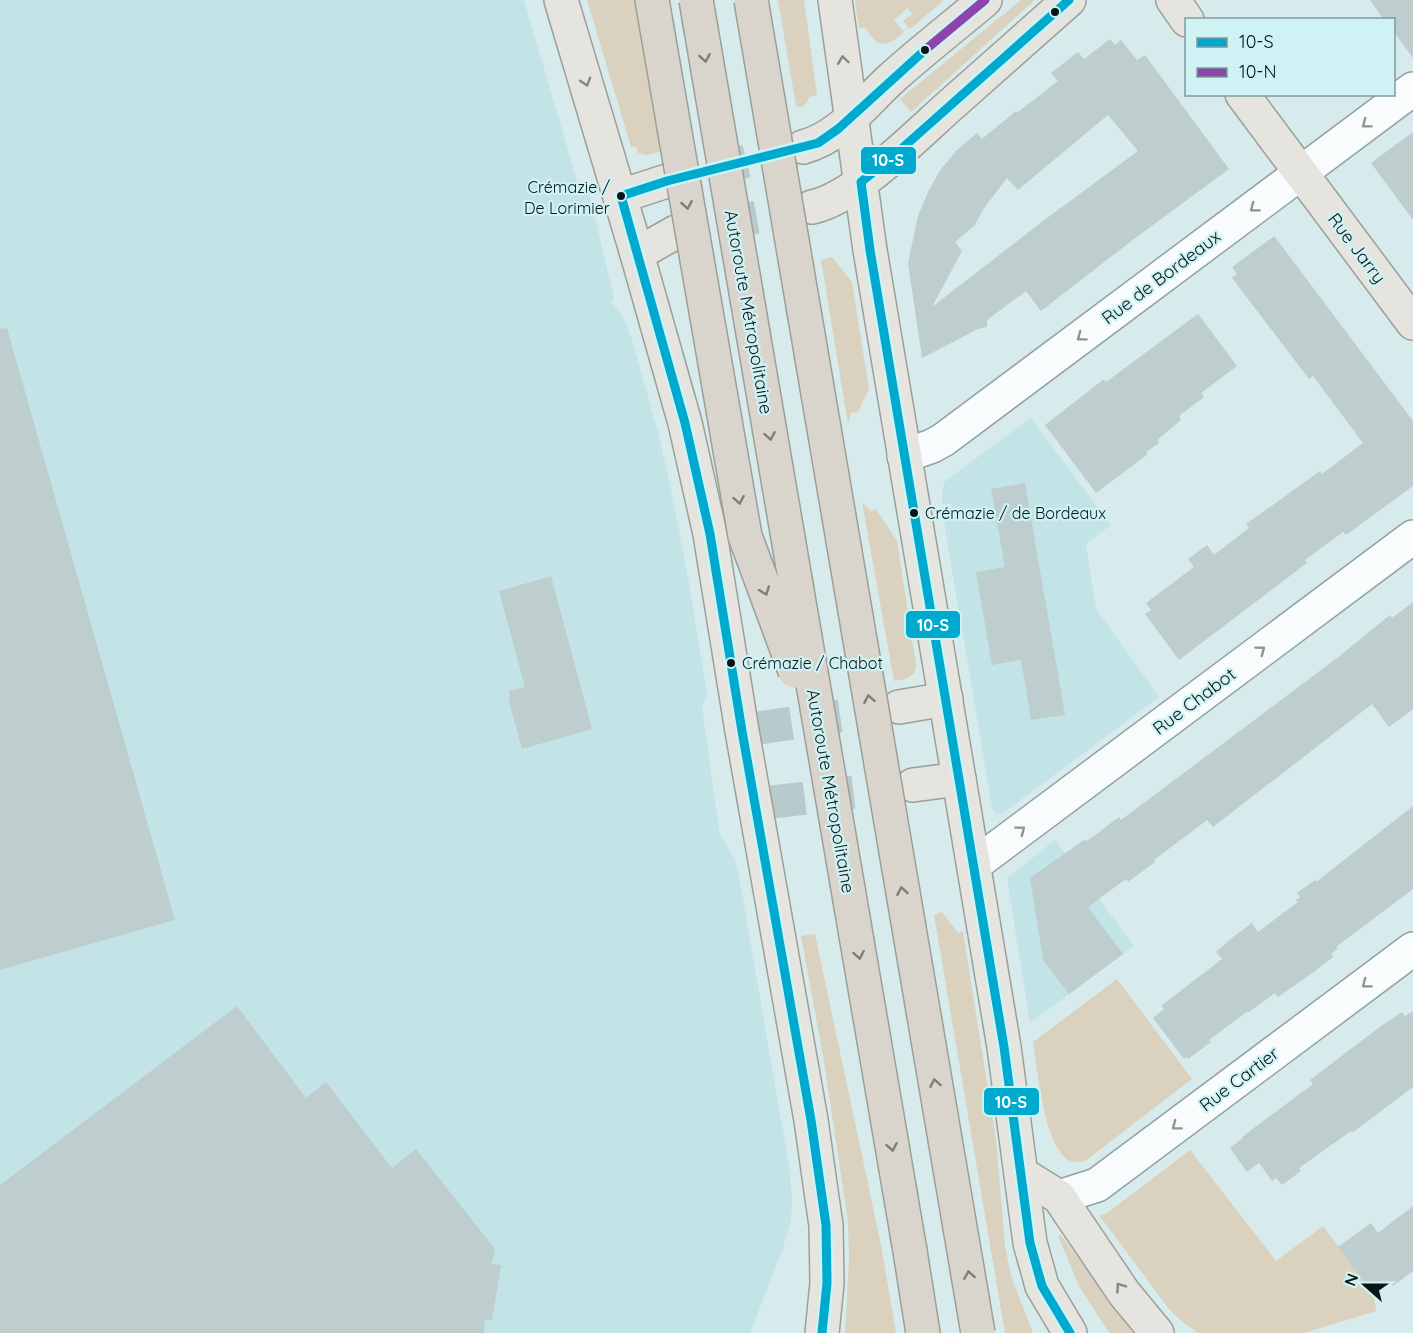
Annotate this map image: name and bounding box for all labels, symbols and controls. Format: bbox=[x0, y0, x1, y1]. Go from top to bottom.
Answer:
unlabelled marker bbox=[1049, 6, 1061, 18]
legend bbox=[1185, 18, 1395, 96]
text: 10-S bbox=[1239, 30, 1274, 53]
unlabelled marker bbox=[919, 44, 931, 56]
one-way arrow bbox=[699, 53, 711, 62]
one-way arrow bbox=[838, 55, 850, 64]
text: 10-N bbox=[1239, 60, 1277, 83]
one-way arrow bbox=[579, 76, 591, 87]
one-way arrow bbox=[1362, 117, 1373, 128]
line badge: 10-S bbox=[860, 146, 917, 175]
text: 10-S bbox=[872, 150, 904, 170]
place label: Crémazie / De Lorimier bbox=[524, 177, 611, 218]
marker: Crémazie / De Lorimier bbox=[615, 190, 627, 202]
one-way arrow bbox=[680, 200, 693, 210]
one-way arrow bbox=[1250, 201, 1261, 212]
street label: Autoroute Métropolitaine bbox=[720, 208, 778, 416]
street label: Rue Jarry bbox=[1323, 208, 1391, 288]
street label: Rue de Bordeaux bbox=[1097, 225, 1225, 329]
one-way arrow bbox=[1076, 330, 1087, 341]
one-way arrow bbox=[763, 431, 776, 441]
one-way arrow bbox=[732, 495, 745, 505]
place label: Crémazie / de Bordeaux bbox=[925, 503, 1106, 523]
marker: Crémazie / de Bordeaux bbox=[908, 507, 920, 519]
one-way arrow bbox=[758, 585, 771, 595]
line badge: 10-S bbox=[905, 610, 961, 639]
text: 10-S bbox=[917, 615, 949, 635]
one-way arrow bbox=[1255, 647, 1266, 658]
place label: Crémazie / Chabot bbox=[742, 653, 883, 673]
marker: Crémazie / Chabot bbox=[725, 657, 737, 669]
street label: Rue Chabot bbox=[1148, 662, 1240, 740]
street label: Autoroute Métropolitaine bbox=[802, 687, 860, 895]
one-way arrow bbox=[863, 694, 876, 704]
one-way arrow bbox=[1015, 827, 1026, 838]
one-way arrow bbox=[896, 886, 909, 896]
one-way arrow bbox=[853, 950, 865, 960]
one-way arrow bbox=[1362, 977, 1373, 988]
street label: Rue Cartier bbox=[1195, 1042, 1283, 1116]
one-way arrow bbox=[929, 1079, 941, 1088]
line badge: 10-S bbox=[983, 1087, 1040, 1116]
text: 10-S bbox=[995, 1092, 1027, 1112]
one-way arrow bbox=[1172, 1119, 1183, 1130]
one-way arrow bbox=[885, 1142, 898, 1152]
north arrow bbox=[1335, 1255, 1395, 1315]
one-way arrow bbox=[963, 1271, 975, 1280]
text: N bbox=[1340, 1271, 1362, 1289]
one-way arrow bbox=[1116, 1283, 1127, 1294]

